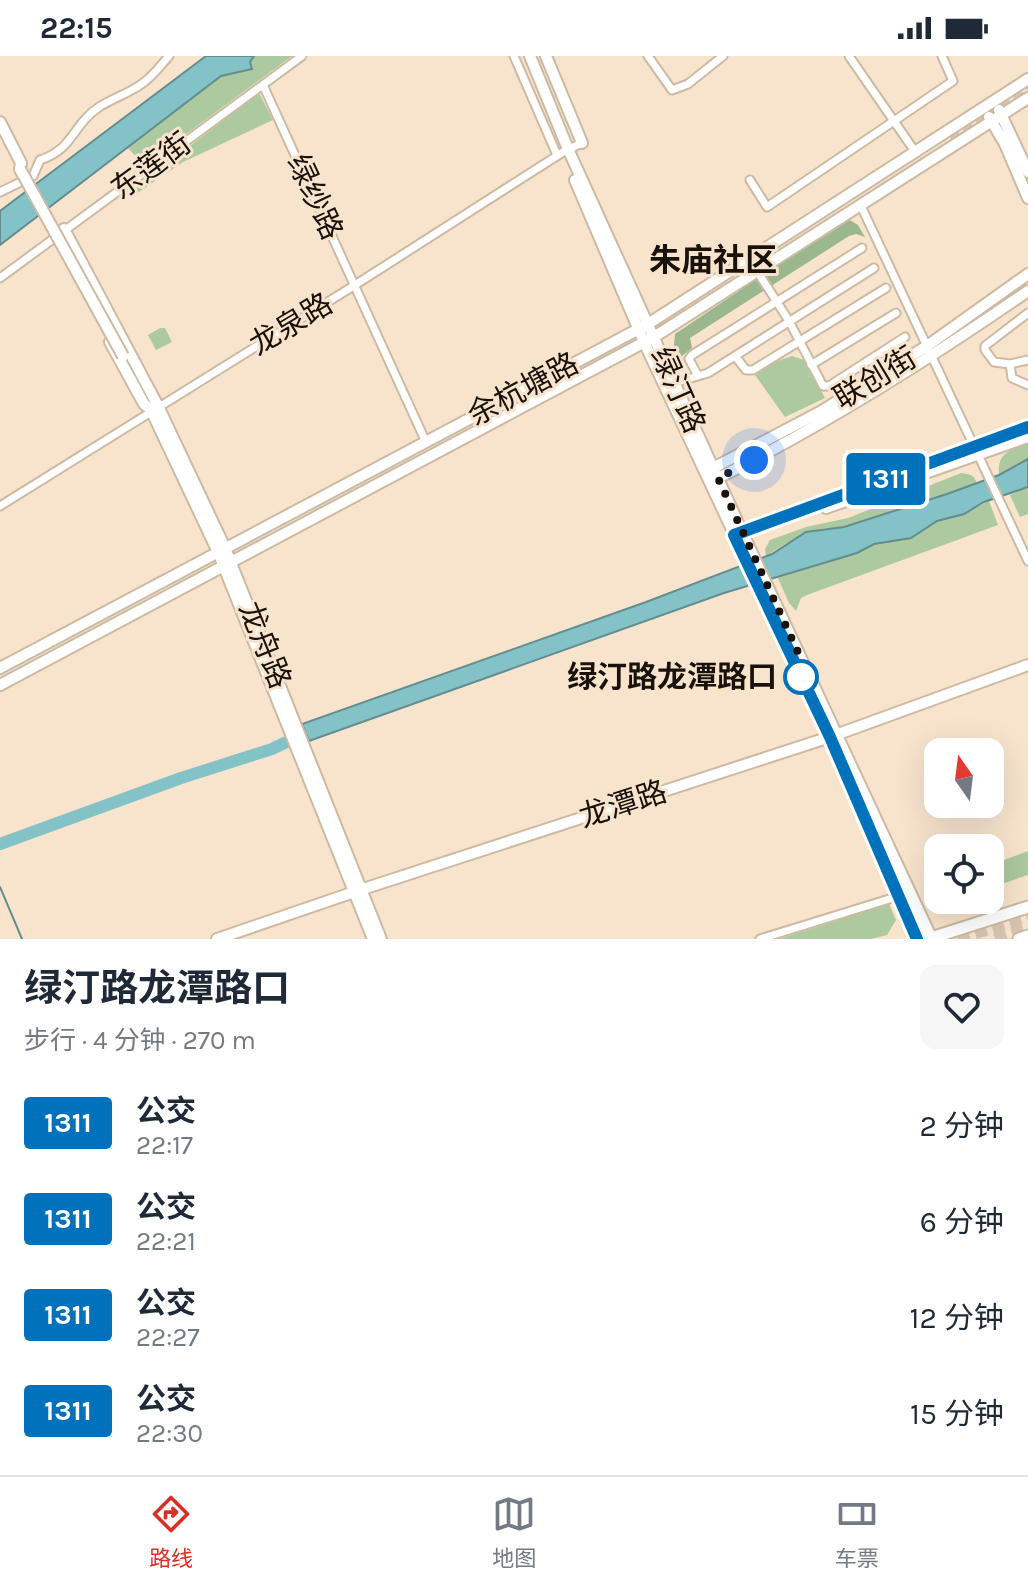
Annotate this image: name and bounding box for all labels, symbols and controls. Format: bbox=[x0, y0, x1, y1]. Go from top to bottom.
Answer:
text: 22:15 bbox=[40, 10, 113, 46]
street label: 东莲街 bbox=[104, 125, 198, 207]
street label: 绿纱路 bbox=[280, 149, 350, 245]
district label: 朱庙社区 bbox=[649, 242, 777, 279]
street label: 龙泉路 bbox=[243, 285, 339, 363]
street label: 联创街 bbox=[827, 339, 923, 417]
street label: 绿汀路 bbox=[643, 342, 713, 438]
street label: 余杭塘路 bbox=[462, 345, 584, 433]
your location bbox=[734, 440, 774, 480]
line badge: 1311 bbox=[830, 453, 942, 505]
text: 1311 bbox=[862, 462, 910, 495]
street label: 龙舟路 bbox=[231, 597, 299, 693]
place label: 绿汀路龙潭路口 bbox=[567, 659, 777, 695]
marker: 绿汀路龙潭路口 bbox=[784, 660, 818, 694]
north arrow bbox=[924, 738, 1004, 818]
map controls bbox=[924, 738, 1004, 914]
street label: 龙潭路 bbox=[575, 773, 671, 835]
button: locate bbox=[924, 834, 1004, 914]
button: heart bbox=[920, 965, 1004, 1049]
text: 绿汀路龙潭路口 bbox=[24, 966, 290, 1011]
text: 步行 · 4 分钟 · 270 m bbox=[24, 1025, 256, 1056]
text: 公交 bbox=[136, 1093, 196, 1129]
text: 1311 bbox=[44, 1106, 92, 1139]
text: 2 分钟 bbox=[919, 1108, 1004, 1144]
text: 22:17 bbox=[136, 1130, 193, 1161]
text: 公交 bbox=[136, 1189, 196, 1225]
text: 1311 bbox=[44, 1202, 92, 1235]
text: 6 分钟 bbox=[920, 1204, 1004, 1240]
text: 22:21 bbox=[136, 1226, 196, 1257]
text: 公交 bbox=[136, 1285, 196, 1321]
text: 1311 bbox=[44, 1298, 92, 1331]
text: 12 分钟 bbox=[910, 1300, 1004, 1336]
text: 22:27 bbox=[136, 1322, 199, 1353]
text: 公交 bbox=[136, 1381, 196, 1417]
text: 1311 bbox=[44, 1394, 92, 1427]
text: 15 分钟 bbox=[910, 1396, 1004, 1432]
text: 22:30 bbox=[136, 1418, 203, 1449]
tab: 路线 bbox=[149, 1492, 193, 1572]
tab: 地图 bbox=[492, 1492, 536, 1572]
tab: 车票 bbox=[835, 1492, 879, 1572]

